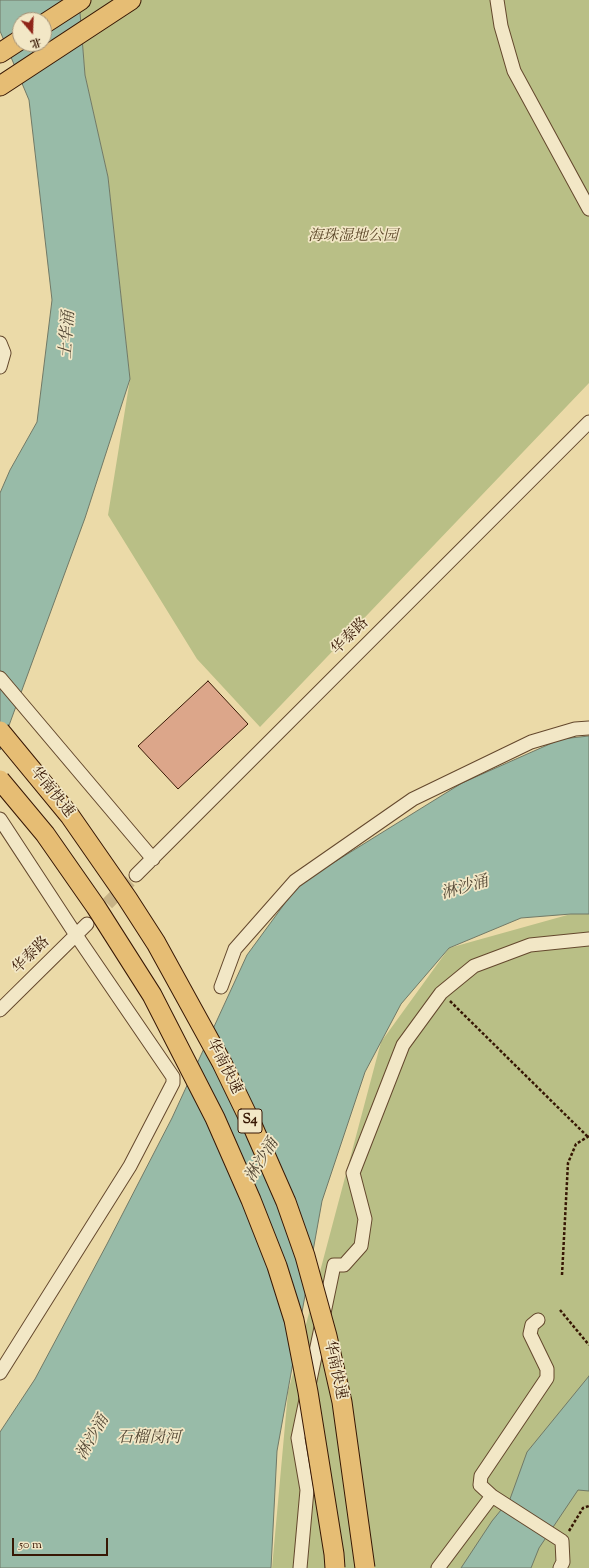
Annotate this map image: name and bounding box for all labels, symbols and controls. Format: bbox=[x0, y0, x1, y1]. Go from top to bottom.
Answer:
north arrow bbox=[12, 12, 52, 52]
text: 北 bbox=[28, 33, 43, 52]
park label: 海珠湿地公园 bbox=[308, 228, 398, 246]
water label: 土华涌 bbox=[58, 310, 80, 360]
street label: 华泰路 bbox=[329, 615, 373, 659]
street label: 华南快速 bbox=[25, 764, 77, 822]
water label: 淋沙涌 bbox=[439, 873, 491, 905]
street label: 华泰路 bbox=[10, 934, 54, 978]
street label: 华南快速 bbox=[201, 1036, 245, 1098]
road number: S4 bbox=[238, 1109, 262, 1133]
water label: 淋沙涌 bbox=[242, 1136, 284, 1186]
street label: 华南快速 bbox=[319, 1339, 349, 1401]
water label: 淋沙涌 bbox=[74, 1412, 114, 1464]
water label: 石榴岗河 bbox=[117, 1429, 181, 1449]
scale bar bbox=[14, 1530, 110, 1556]
text: 50 m bbox=[19, 1536, 42, 1554]

